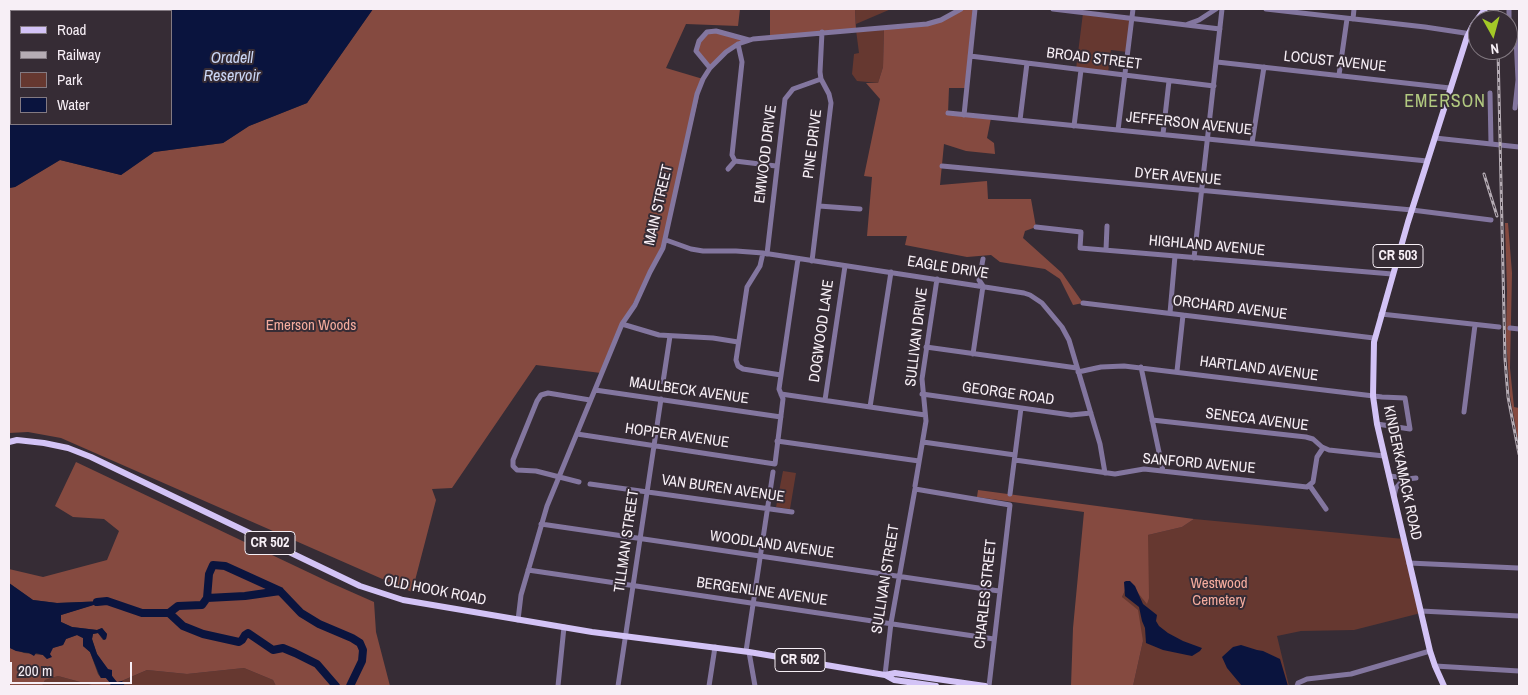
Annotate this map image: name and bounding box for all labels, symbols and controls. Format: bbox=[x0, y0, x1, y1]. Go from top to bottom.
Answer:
legend bbox=[10, 10, 172, 125]
north arrow bbox=[1468, 10, 1518, 60]
text: Road bbox=[57, 19, 86, 40]
text: N bbox=[1489, 39, 1500, 58]
text: Railway bbox=[57, 44, 101, 65]
street label: BROAD STREET bbox=[1045, 44, 1143, 74]
street label: LOCUST AVENUE bbox=[1283, 48, 1387, 76]
water label: Oradell Reservoir bbox=[204, 49, 260, 87]
text: Park bbox=[57, 69, 82, 90]
district label: EMERSON bbox=[1403, 91, 1487, 113]
text: Water bbox=[57, 94, 89, 115]
street label: EMWOOD DRIVE bbox=[751, 104, 781, 204]
street label: PINE DRIVE bbox=[800, 108, 826, 180]
street label: JEFFERSON AVENUE bbox=[1125, 108, 1253, 140]
street label: MAIN STREET bbox=[641, 163, 677, 247]
street label: DYER AVENUE bbox=[1134, 164, 1222, 190]
street label: HIGHLAND AVENUE bbox=[1148, 232, 1266, 260]
road number: CR 503 bbox=[1373, 245, 1423, 268]
street label: EAGLE DRIVE bbox=[906, 253, 990, 283]
street label: DOGWOOD LANE bbox=[806, 279, 838, 383]
street label: SULLIVAN DRIVE bbox=[902, 286, 932, 388]
street label: ORCHARD AVENUE bbox=[1172, 292, 1288, 324]
park label: Emerson Woods bbox=[266, 317, 356, 335]
street label: HARTLAND AVENUE bbox=[1199, 353, 1319, 385]
street label: MAULBECK AVENUE bbox=[628, 374, 750, 408]
street label: GEORGE ROAD bbox=[961, 379, 1055, 409]
street label: KINDERKAMACK ROAD bbox=[1379, 404, 1425, 542]
street label: SENECA AVENUE bbox=[1204, 405, 1310, 435]
street label: HOPPER AVENUE bbox=[624, 420, 730, 452]
street label: SANFORD AVENUE bbox=[1142, 450, 1256, 478]
street label: VAN BUREN AVENUE bbox=[660, 471, 786, 507]
street label: TILLMAN STREET bbox=[611, 488, 643, 594]
street label: SULLIVAN STREET bbox=[868, 523, 904, 635]
street label: WOODLAND AVENUE bbox=[709, 527, 835, 563]
road number: CR 502 bbox=[245, 532, 295, 554]
street label: CHARLES STREET bbox=[971, 538, 1001, 650]
street label: OLD HOOK ROAD bbox=[382, 572, 488, 610]
street label: BERGENLINE AVENUE bbox=[695, 574, 829, 610]
park label: Westwood Cemetery bbox=[1190, 575, 1248, 610]
road number: CR 502 bbox=[775, 648, 825, 672]
scale bar bbox=[12, 652, 135, 684]
text: 200 m bbox=[18, 660, 52, 681]

